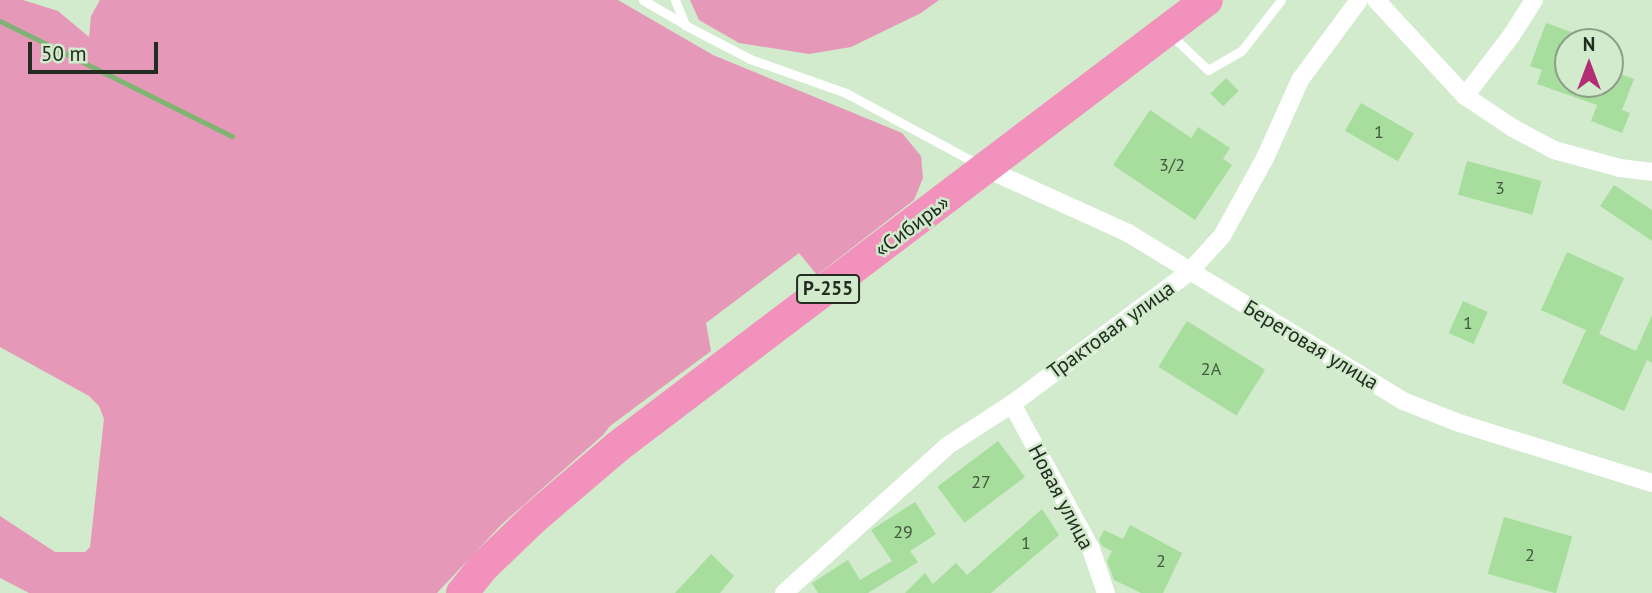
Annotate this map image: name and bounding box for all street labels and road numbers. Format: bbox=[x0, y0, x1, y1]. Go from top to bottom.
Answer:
street label: «Сибирь» bbox=[870, 190, 954, 262]
road number: Р-255 bbox=[795, 274, 861, 304]
street label: Трактовая улица bbox=[1043, 276, 1179, 384]
street label: Береговая улица bbox=[1239, 295, 1383, 395]
street label: Новая улица bbox=[1023, 440, 1099, 554]

